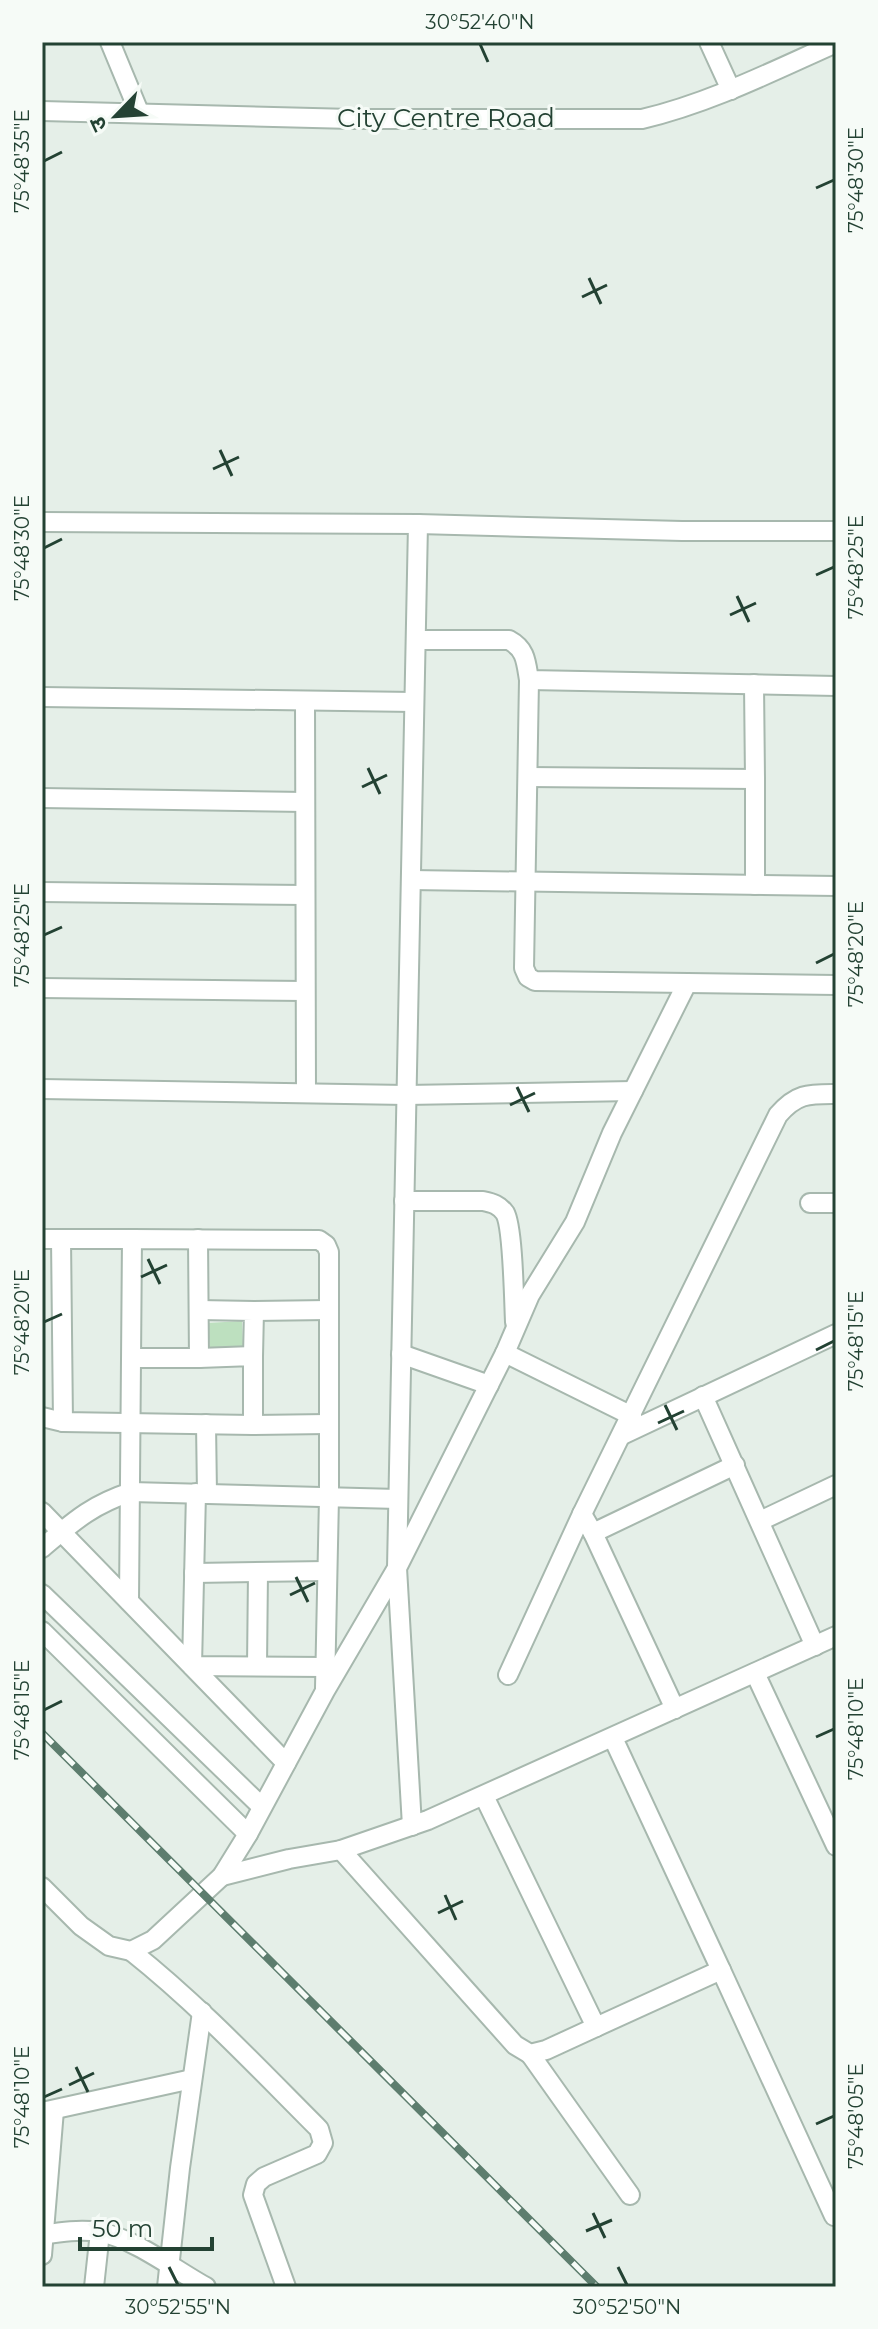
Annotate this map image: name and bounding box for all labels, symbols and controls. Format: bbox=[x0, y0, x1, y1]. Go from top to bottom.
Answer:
text: 30°52'40"N bbox=[425, 10, 535, 34]
north arrow bbox=[76, 76, 156, 156]
street label: City Centre Road bbox=[337, 102, 555, 134]
text: 75°48'35"E bbox=[10, 109, 34, 213]
text: उ bbox=[83, 112, 113, 136]
text: 75°48'30"E bbox=[844, 127, 868, 233]
text: 75°48'30"E bbox=[10, 495, 34, 601]
text: 75°48'25"E bbox=[844, 515, 868, 619]
text: 75°48'25"E bbox=[10, 883, 34, 987]
text: 75°48'20"E bbox=[844, 901, 868, 1007]
text: 75°48'20"E bbox=[10, 1269, 34, 1375]
text: 75°48'15"E bbox=[844, 1291, 868, 1391]
text: 75°48'15"E bbox=[10, 1660, 34, 1760]
text: 75°48'10"E bbox=[844, 1678, 868, 1780]
text: 75°48'10"E bbox=[10, 2046, 34, 2148]
text: 75°48'05"E bbox=[844, 2063, 868, 2169]
scale bar bbox=[80, 2201, 212, 2251]
text: 50 m bbox=[92, 2214, 153, 2243]
text: 30°52'55"N bbox=[125, 2295, 231, 2319]
text: 30°52'50"N bbox=[573, 2295, 681, 2319]

